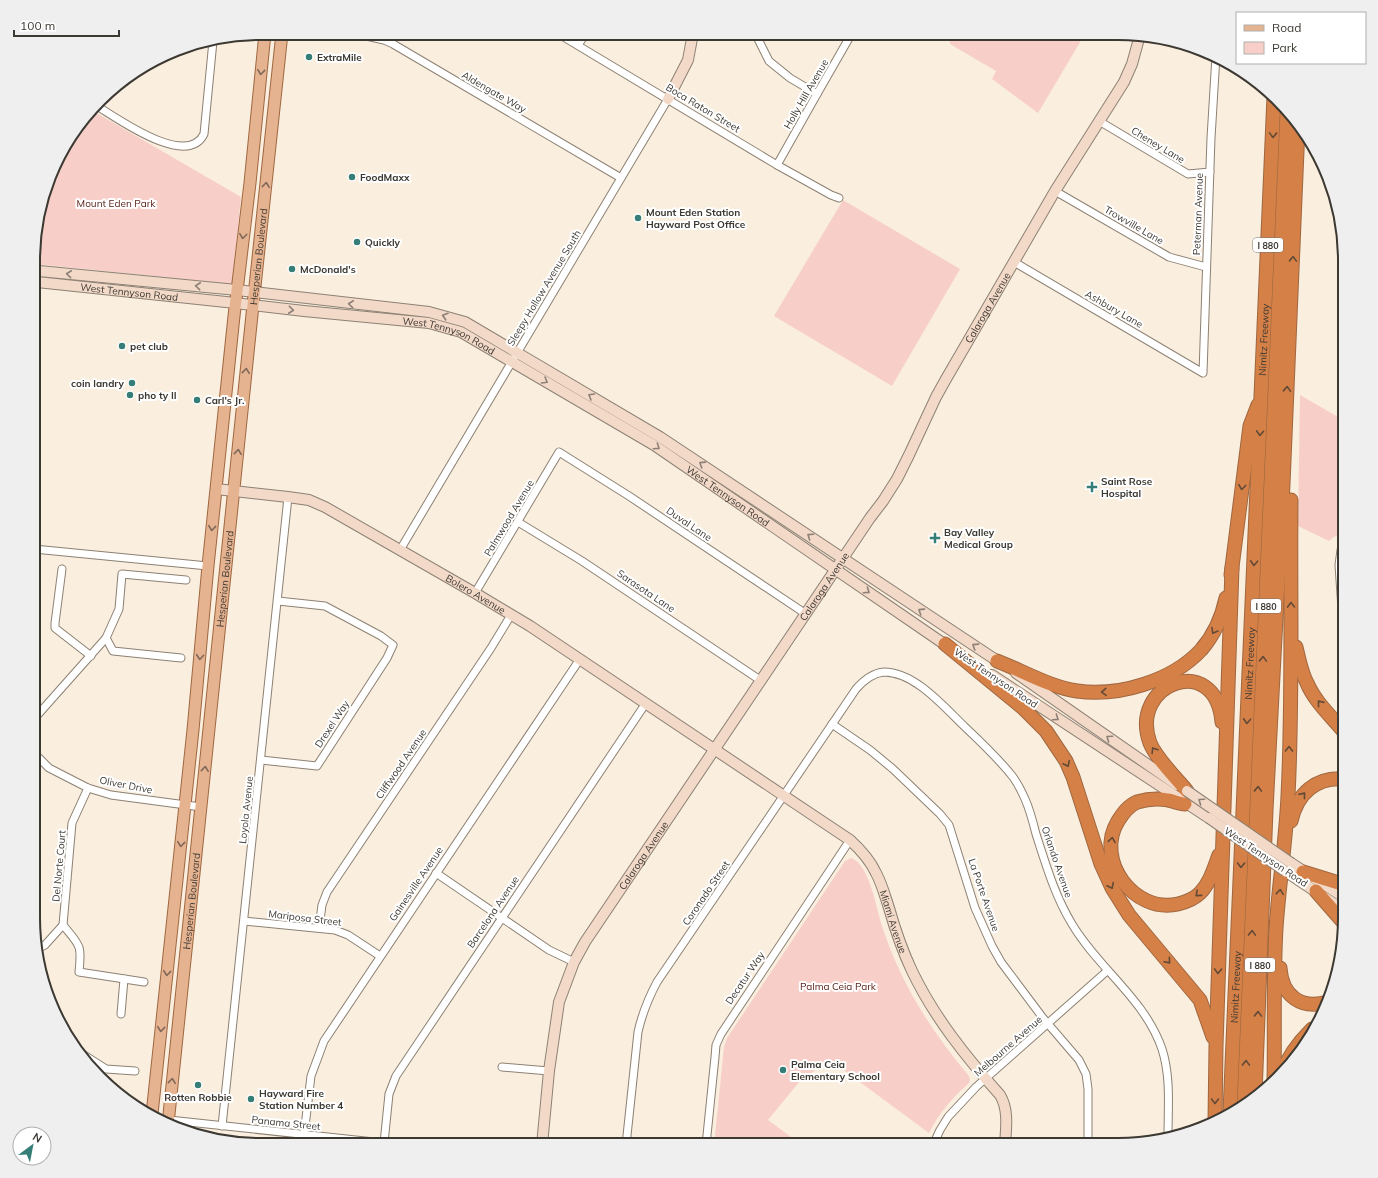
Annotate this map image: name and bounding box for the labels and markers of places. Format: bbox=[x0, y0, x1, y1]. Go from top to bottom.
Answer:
place label: ExtraMile bbox=[317, 51, 362, 64]
marker: ExtraMile bbox=[304, 52, 314, 62]
place label: FoodMaxx bbox=[360, 171, 410, 184]
marker: FoodMaxx bbox=[347, 172, 357, 182]
place label: Mount Eden Station Hayward Post Office bbox=[646, 206, 746, 231]
marker: Mount Eden Station Hayward Post Office bbox=[633, 213, 643, 223]
place label: Quickly bbox=[365, 236, 401, 249]
marker: Quickly bbox=[352, 237, 362, 247]
place label: McDonald's bbox=[300, 263, 356, 276]
marker: McDonald's bbox=[287, 264, 297, 274]
place label: pet club bbox=[130, 340, 168, 353]
marker: pet club bbox=[117, 341, 127, 351]
place label: coin landry bbox=[71, 377, 125, 390]
marker: coin landry bbox=[127, 378, 137, 388]
place label: pho ty II bbox=[138, 389, 177, 402]
marker: pho ty II bbox=[125, 390, 135, 400]
place label: Carl's Jr. bbox=[205, 394, 244, 407]
marker: Carl's Jr. bbox=[192, 395, 202, 405]
place label: Saint Rose Hospital bbox=[1101, 475, 1153, 500]
marker: Saint Rose Hospital bbox=[1086, 481, 1098, 493]
place label: Bay Valley Medical Group bbox=[944, 526, 1013, 551]
marker: Bay Valley Medical Group bbox=[929, 532, 941, 544]
place label: Palma Ceia Elementary School bbox=[791, 1058, 880, 1083]
marker: Palma Ceia Elementary School bbox=[778, 1065, 788, 1075]
marker: Rotten Robbie bbox=[193, 1080, 203, 1090]
place label: Hayward Fire Station Number 4 bbox=[259, 1087, 343, 1112]
place label: Rotten Robbie bbox=[164, 1091, 232, 1104]
marker: Hayward Fire Station Number 4 bbox=[246, 1094, 256, 1104]

